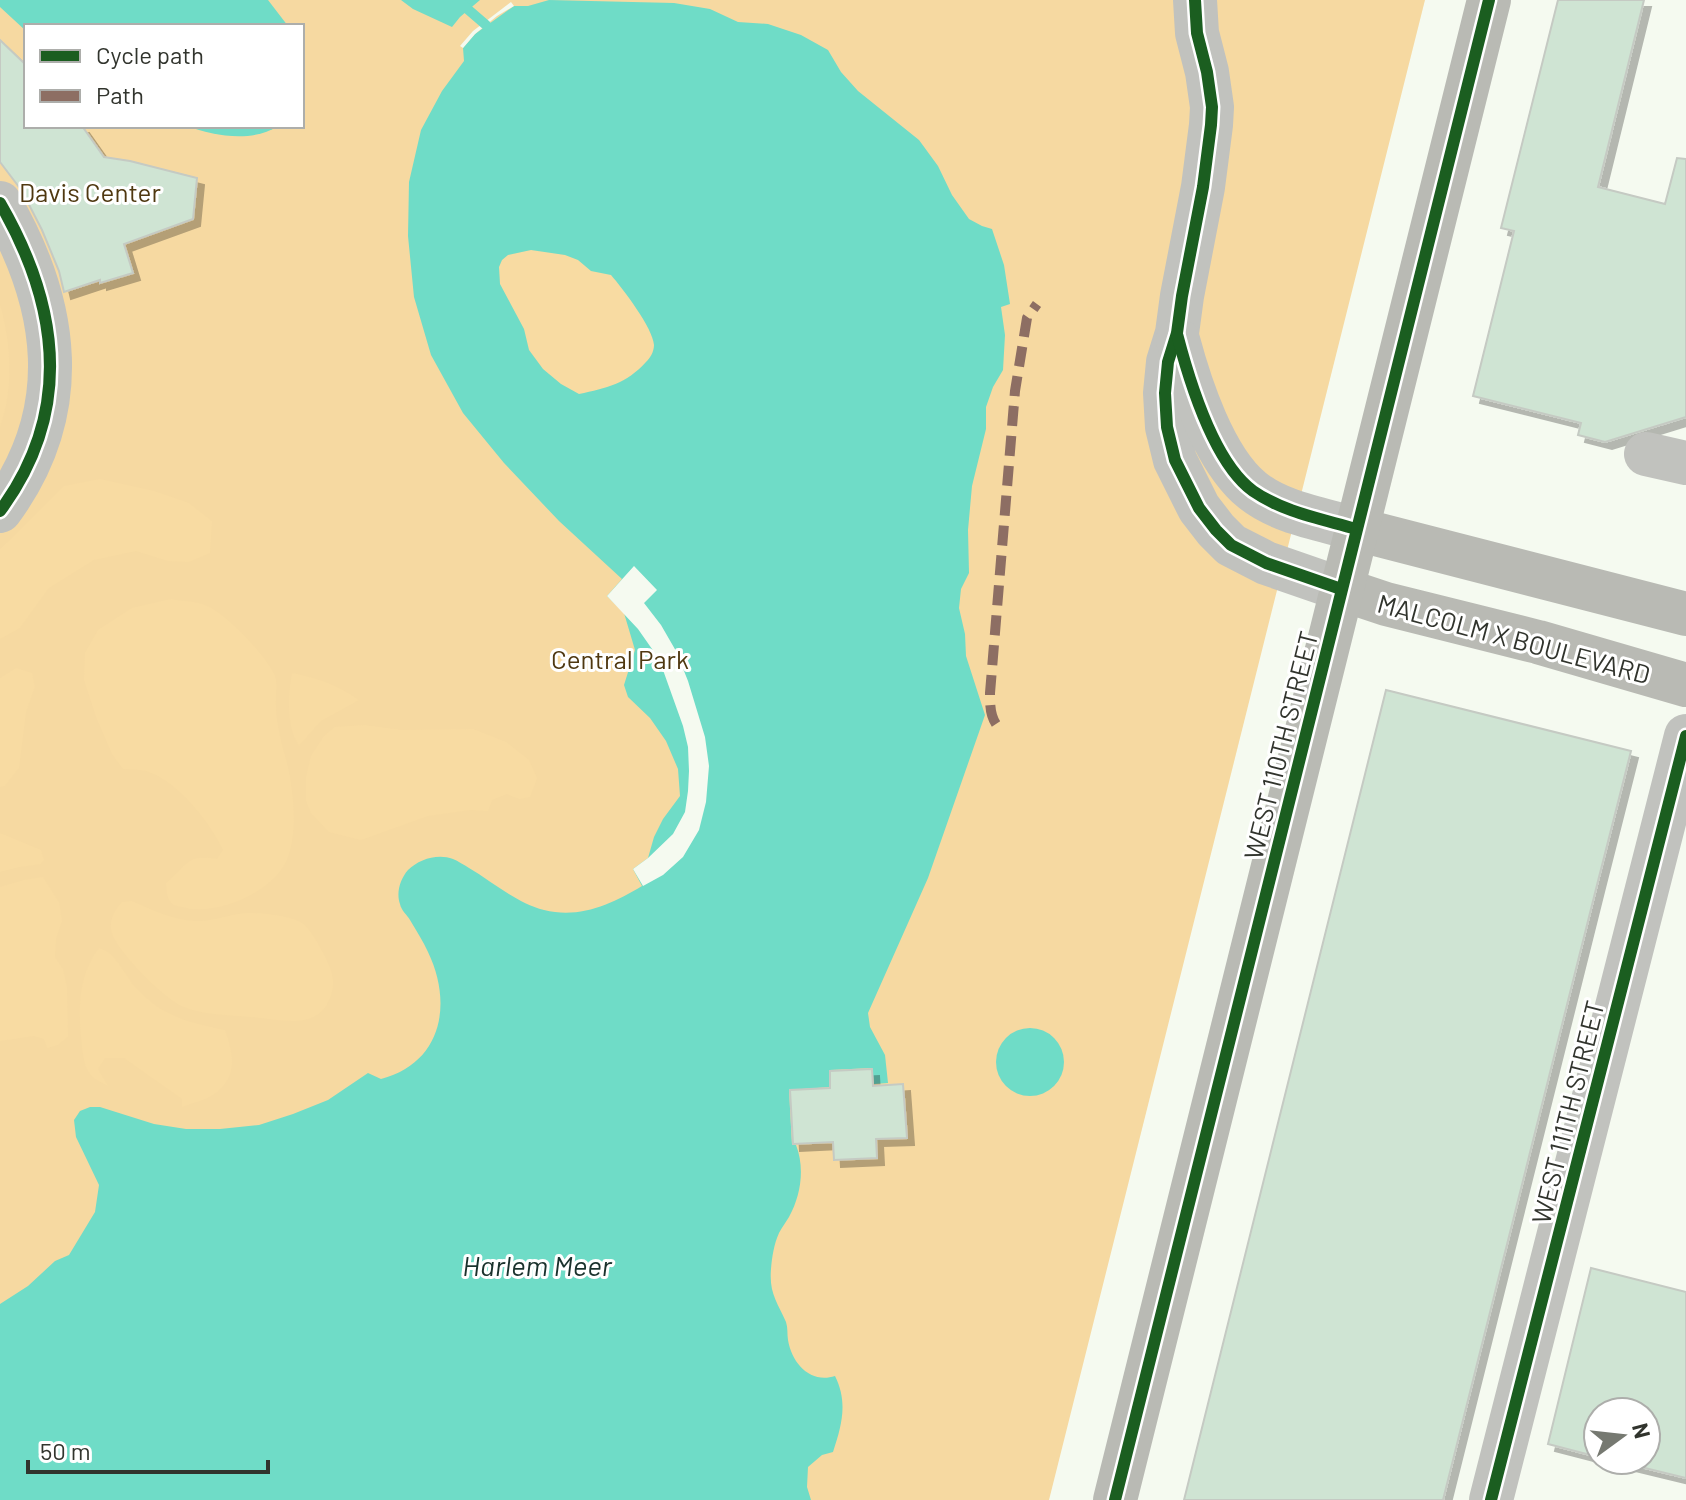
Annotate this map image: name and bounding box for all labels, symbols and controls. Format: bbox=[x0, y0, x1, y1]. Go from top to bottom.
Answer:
legend bbox=[24, 24, 304, 128]
text: Cycle path bbox=[96, 40, 204, 69]
text: Path bbox=[96, 80, 144, 109]
park label: Davis Center bbox=[19, 176, 161, 207]
street label: MALCOLM X BOULEVARD bbox=[1374, 587, 1654, 689]
street label: WEST 110TH STREET bbox=[1237, 628, 1323, 862]
park label: Central Park bbox=[551, 643, 689, 674]
street label: WEST 111TH STREET bbox=[1524, 997, 1610, 1227]
water label: Harlem Meer bbox=[462, 1248, 613, 1282]
north arrow bbox=[1582, 1396, 1662, 1476]
text: N bbox=[1628, 1420, 1657, 1441]
scale bar bbox=[28, 1424, 268, 1474]
text: 50 m bbox=[40, 1436, 91, 1465]

